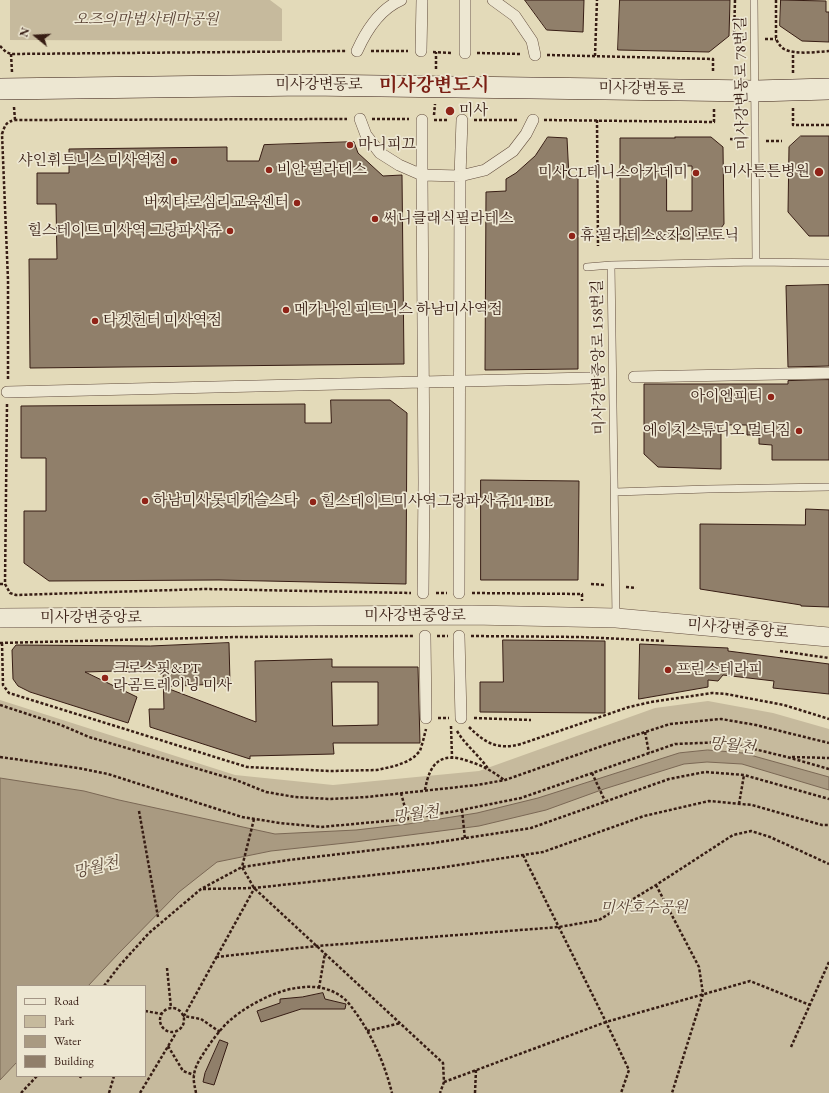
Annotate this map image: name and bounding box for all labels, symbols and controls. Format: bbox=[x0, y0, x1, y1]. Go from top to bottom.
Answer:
park label: 오즈의마법사테마공원 bbox=[74, 11, 218, 29]
north arrow bbox=[16, 16, 56, 56]
street label: 미사강변동로 78번길 bbox=[732, 16, 752, 150]
text: N bbox=[17, 26, 33, 39]
district label: 미사강변도시 bbox=[379, 75, 489, 97]
street label: 미사강변동로 bbox=[276, 76, 362, 94]
street label: 미사강변동로 bbox=[598, 79, 686, 99]
place label: 미사 bbox=[459, 102, 488, 120]
marker: 미사 bbox=[444, 105, 456, 117]
place label: 마니피끄 bbox=[358, 136, 416, 154]
marker: 마니피끄 bbox=[345, 140, 355, 150]
place label: 샤인휘트니스 미사역점 bbox=[18, 152, 166, 170]
marker: 샤인휘트니스 미사역점 bbox=[169, 156, 179, 166]
place label: 비안 필라테스 bbox=[277, 161, 367, 179]
place label: 미사튼튼병원 bbox=[723, 163, 810, 181]
place label: 미사CL테니스아카데미 bbox=[538, 164, 688, 182]
marker: 비안 필라테스 bbox=[264, 165, 274, 175]
marker: 미사튼튼병원 bbox=[813, 166, 825, 178]
marker: 미사CL테니스아카데미 bbox=[691, 168, 701, 178]
place label: 버찌타로심리교육센터 bbox=[144, 194, 289, 212]
marker: 버찌타로심리교육센터 bbox=[292, 198, 302, 208]
place label: 써니클래식필라테스 bbox=[383, 210, 513, 228]
marker: 써니클래식필라테스 bbox=[370, 214, 380, 224]
place label: 힐스테이트 미사역 그랑파사쥬 bbox=[28, 222, 222, 240]
marker: 힐스테이트 미사역 그랑파사쥬 bbox=[225, 226, 235, 236]
place label: 휴 필라테스&자이로토닉 bbox=[580, 227, 739, 245]
marker: 휴 필라테스&자이로토닉 bbox=[567, 231, 577, 241]
street label: 미사강변중앙로 158번길 bbox=[589, 279, 609, 435]
place label: 메가나인 피트니스 하남미사역점 bbox=[294, 301, 503, 319]
marker: 메가나인 피트니스 하남미사역점 bbox=[281, 305, 291, 315]
place label: 타겟헌터 미사역점 bbox=[103, 312, 222, 330]
marker: 타겟헌터 미사역점 bbox=[90, 316, 100, 326]
place label: 아이엠피티 bbox=[691, 388, 763, 406]
marker: 아이엠피티 bbox=[766, 392, 776, 402]
place label: 에이치스튜디오 멀티짐 bbox=[643, 422, 791, 440]
marker: 에이치스튜디오 멀티짐 bbox=[794, 426, 804, 436]
place label: 하남미사롯데캐슬스타 bbox=[153, 492, 298, 510]
place label: 힐스테이트미사역그랑파사쥬11-1BL bbox=[321, 493, 553, 511]
marker: 하남미사롯데캐슬스타 bbox=[140, 496, 150, 506]
marker: 힐스테이트미사역그랑파사쥬11-1BL bbox=[308, 497, 318, 507]
street label: 미사강변중앙로 bbox=[364, 607, 466, 625]
street label: 미사강변중앙로 bbox=[40, 609, 142, 627]
street label: 미사강변중앙로 bbox=[687, 616, 789, 642]
place label: 크로스핏&PT 라곰트레이닝 미사 bbox=[113, 660, 232, 695]
place label: 프린스테라피 bbox=[676, 661, 763, 679]
marker: 프린스테라피 bbox=[663, 665, 673, 675]
marker: 크로스핏&PT 라곰트레이닝 미사 bbox=[100, 673, 110, 683]
water label: 망월천 bbox=[708, 734, 756, 758]
water label: 망월천 bbox=[392, 803, 440, 827]
water label: 망월천 bbox=[71, 853, 121, 883]
park label: 미사호수공원 bbox=[601, 899, 687, 917]
legend bbox=[16, 985, 146, 1077]
text: Road bbox=[54, 993, 79, 1009]
text: Park bbox=[54, 1013, 74, 1029]
text: Water bbox=[54, 1033, 81, 1049]
text: Building bbox=[54, 1053, 94, 1069]

